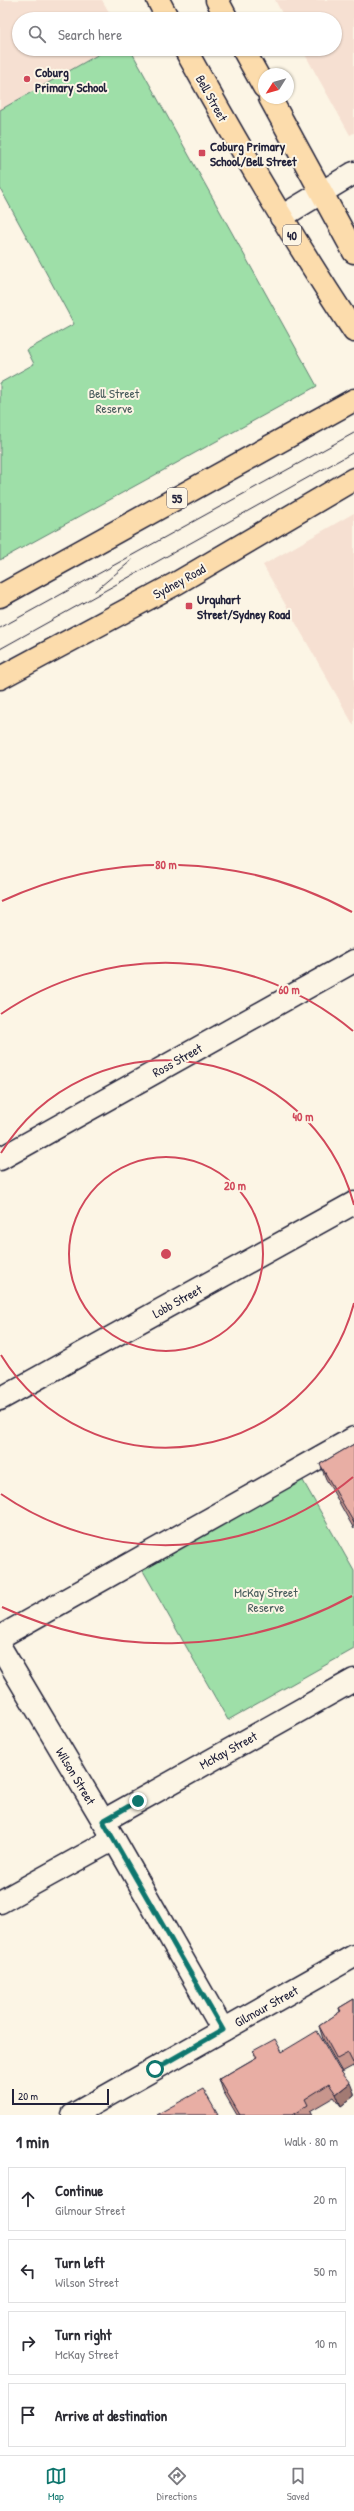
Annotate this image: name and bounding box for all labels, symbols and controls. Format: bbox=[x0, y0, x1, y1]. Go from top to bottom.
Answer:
search box bbox=[12, 12, 342, 56]
icon: search bbox=[26, 23, 48, 45]
text: Search here bbox=[58, 24, 122, 45]
place label: Coburg Primary School bbox=[35, 63, 108, 97]
north arrow bbox=[258, 68, 294, 104]
street label: Bell Street bbox=[192, 71, 232, 125]
marker: Coburg Primary School bbox=[22, 74, 32, 84]
place label: Coburg Primary School/Bell Street bbox=[210, 137, 297, 170]
marker: Coburg Primary School/Bell Street bbox=[197, 148, 207, 158]
road number: 40 bbox=[283, 225, 301, 245]
park label: Bell Street Reserve bbox=[89, 384, 140, 417]
road number: 55 bbox=[167, 488, 187, 508]
street label: Sydney Road bbox=[150, 559, 208, 603]
place label: Urquhart Street/Sydney Road bbox=[197, 590, 291, 624]
marker: Urquhart Street/Sydney Road bbox=[184, 601, 194, 611]
text: 80 m bbox=[155, 856, 177, 873]
text: 60 m bbox=[278, 981, 300, 998]
street label: Ross Street bbox=[149, 1039, 206, 1081]
text: 40 m bbox=[293, 1108, 313, 1125]
text: 20 m bbox=[224, 1177, 246, 1194]
centre of rings bbox=[159, 1247, 173, 1261]
street label: Lobb Street bbox=[149, 1280, 205, 1322]
park label: McKay Street Reserve bbox=[234, 1583, 298, 1616]
street label: McKay Street bbox=[196, 1726, 261, 1773]
street label: Wilson Street bbox=[52, 1744, 100, 1808]
route end bbox=[129, 1792, 147, 1810]
street label: Gilmour Street bbox=[231, 1981, 301, 2031]
route start bbox=[146, 2060, 164, 2078]
scale bar bbox=[12, 2087, 109, 2106]
text: 20 m bbox=[18, 2089, 38, 2103]
text: 1 min bbox=[16, 2130, 49, 2153]
text: Walk · 80 m bbox=[284, 2132, 338, 2150]
text: Continue bbox=[55, 2180, 103, 2201]
icon: ahead bbox=[17, 2188, 39, 2210]
text: 20 m bbox=[313, 2190, 337, 2208]
text: Gilmour Street bbox=[55, 2201, 125, 2219]
text: Turn left bbox=[55, 2252, 105, 2273]
icon: left bbox=[17, 2260, 39, 2282]
text: 50 m bbox=[314, 2262, 337, 2280]
text: Wilson Street bbox=[55, 2273, 119, 2291]
text: Turn right bbox=[55, 2324, 111, 2345]
icon: right bbox=[17, 2332, 39, 2354]
text: 10 m bbox=[315, 2334, 337, 2352]
text: McKay Street bbox=[55, 2345, 118, 2363]
icon: arrive bbox=[17, 2404, 39, 2426]
text: Arrive at destination bbox=[55, 2405, 167, 2426]
tab: Map bbox=[45, 2465, 67, 2503]
tab: Directions bbox=[157, 2465, 197, 2503]
tab: Saved bbox=[287, 2465, 309, 2503]

